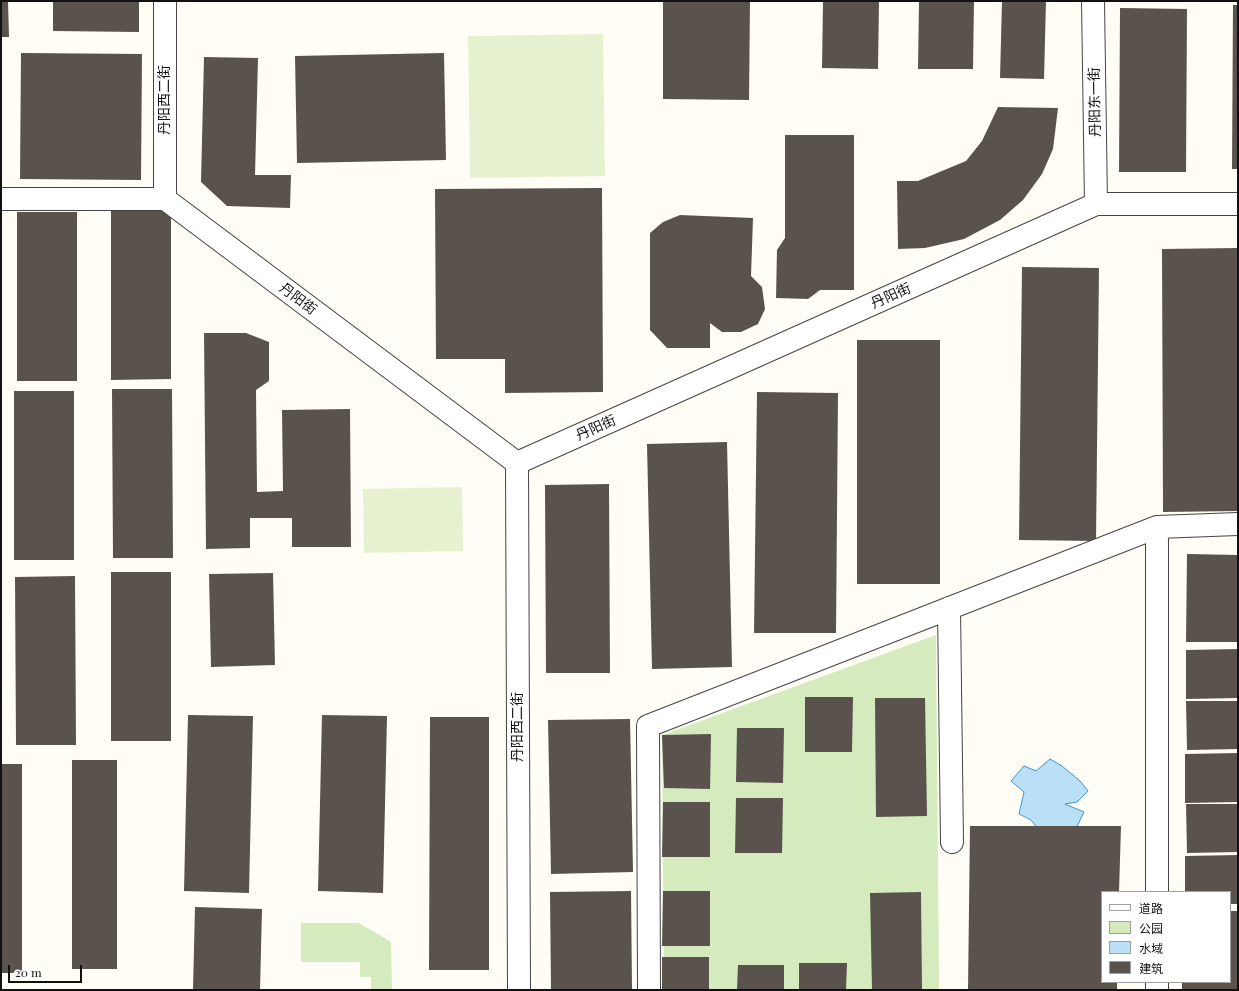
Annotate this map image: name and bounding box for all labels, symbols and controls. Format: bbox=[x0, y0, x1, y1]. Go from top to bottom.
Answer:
street label: 丹阳西二街 bbox=[157, 65, 173, 135]
street label: 丹阳东一街 bbox=[1086, 67, 1104, 137]
street label: 丹阳街 bbox=[276, 280, 320, 318]
street label: 丹阳街 bbox=[868, 280, 914, 312]
street label: 丹阳街 bbox=[573, 412, 619, 444]
street label: 丹阳西二街 bbox=[510, 692, 526, 762]
legend bbox=[1101, 891, 1231, 983]
text: 道路 bbox=[1139, 900, 1163, 916]
text: 公园 bbox=[1139, 920, 1163, 936]
text: 水域 bbox=[1139, 940, 1163, 956]
scale bar bbox=[10, 957, 84, 983]
text: 建筑 bbox=[1139, 960, 1163, 976]
text: 20 m bbox=[15, 964, 42, 980]

